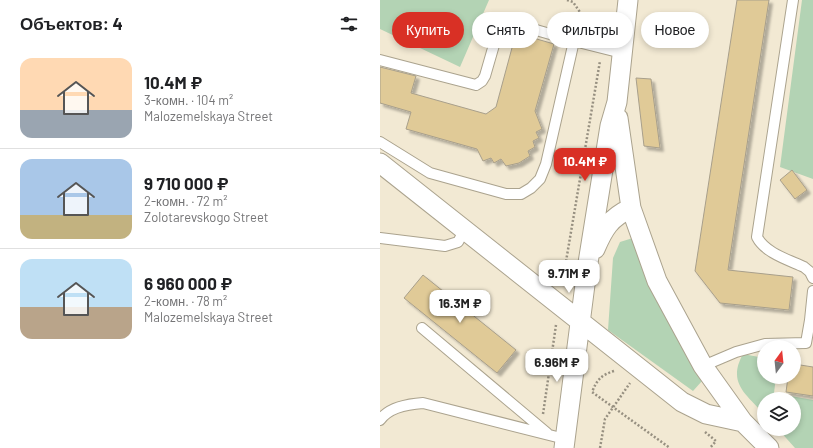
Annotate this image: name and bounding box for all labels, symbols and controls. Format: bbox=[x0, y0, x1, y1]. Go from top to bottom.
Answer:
chip: Купить bbox=[392, 12, 464, 48]
chip: Снять bbox=[472, 12, 539, 48]
chip: Фильтры bbox=[547, 12, 633, 48]
chip: Новое bbox=[641, 12, 709, 48]
text: Объектов: 4 bbox=[20, 13, 123, 33]
icon: filters bbox=[338, 13, 360, 35]
text: 10.4M ₽ bbox=[144, 72, 202, 92]
icon: home bbox=[52, 74, 100, 122]
text: 3-комн. · 104 m² bbox=[144, 92, 233, 108]
text: Malozemelskaya Street bbox=[144, 108, 273, 124]
pin: 10.4M ₽ bbox=[548, 148, 622, 182]
text: 10.4M ₽ bbox=[563, 153, 607, 169]
text: 9 710 000 ₽ bbox=[144, 173, 228, 193]
icon: home bbox=[52, 175, 100, 223]
text: 2-комн. · 72 m² bbox=[144, 193, 228, 209]
text: Zolotarevskogo Street bbox=[144, 209, 269, 225]
pin: 9.71M ₽ bbox=[532, 260, 606, 294]
text: 9.71M ₽ bbox=[548, 265, 590, 281]
text: 6 960 000 ₽ bbox=[144, 273, 232, 293]
icon: home bbox=[52, 275, 100, 323]
pin: 16.3M ₽ bbox=[423, 290, 497, 324]
text: 2-комн. · 78 m² bbox=[144, 293, 227, 309]
text: 16.3M ₽ bbox=[438, 295, 482, 311]
text: Malozemelskaya Street bbox=[144, 309, 273, 325]
north arrow bbox=[757, 340, 801, 384]
map controls bbox=[757, 340, 801, 436]
pin: 6.96M ₽ bbox=[520, 349, 594, 383]
text: 6.96M ₽ bbox=[534, 354, 580, 370]
button: layers bbox=[757, 392, 801, 436]

